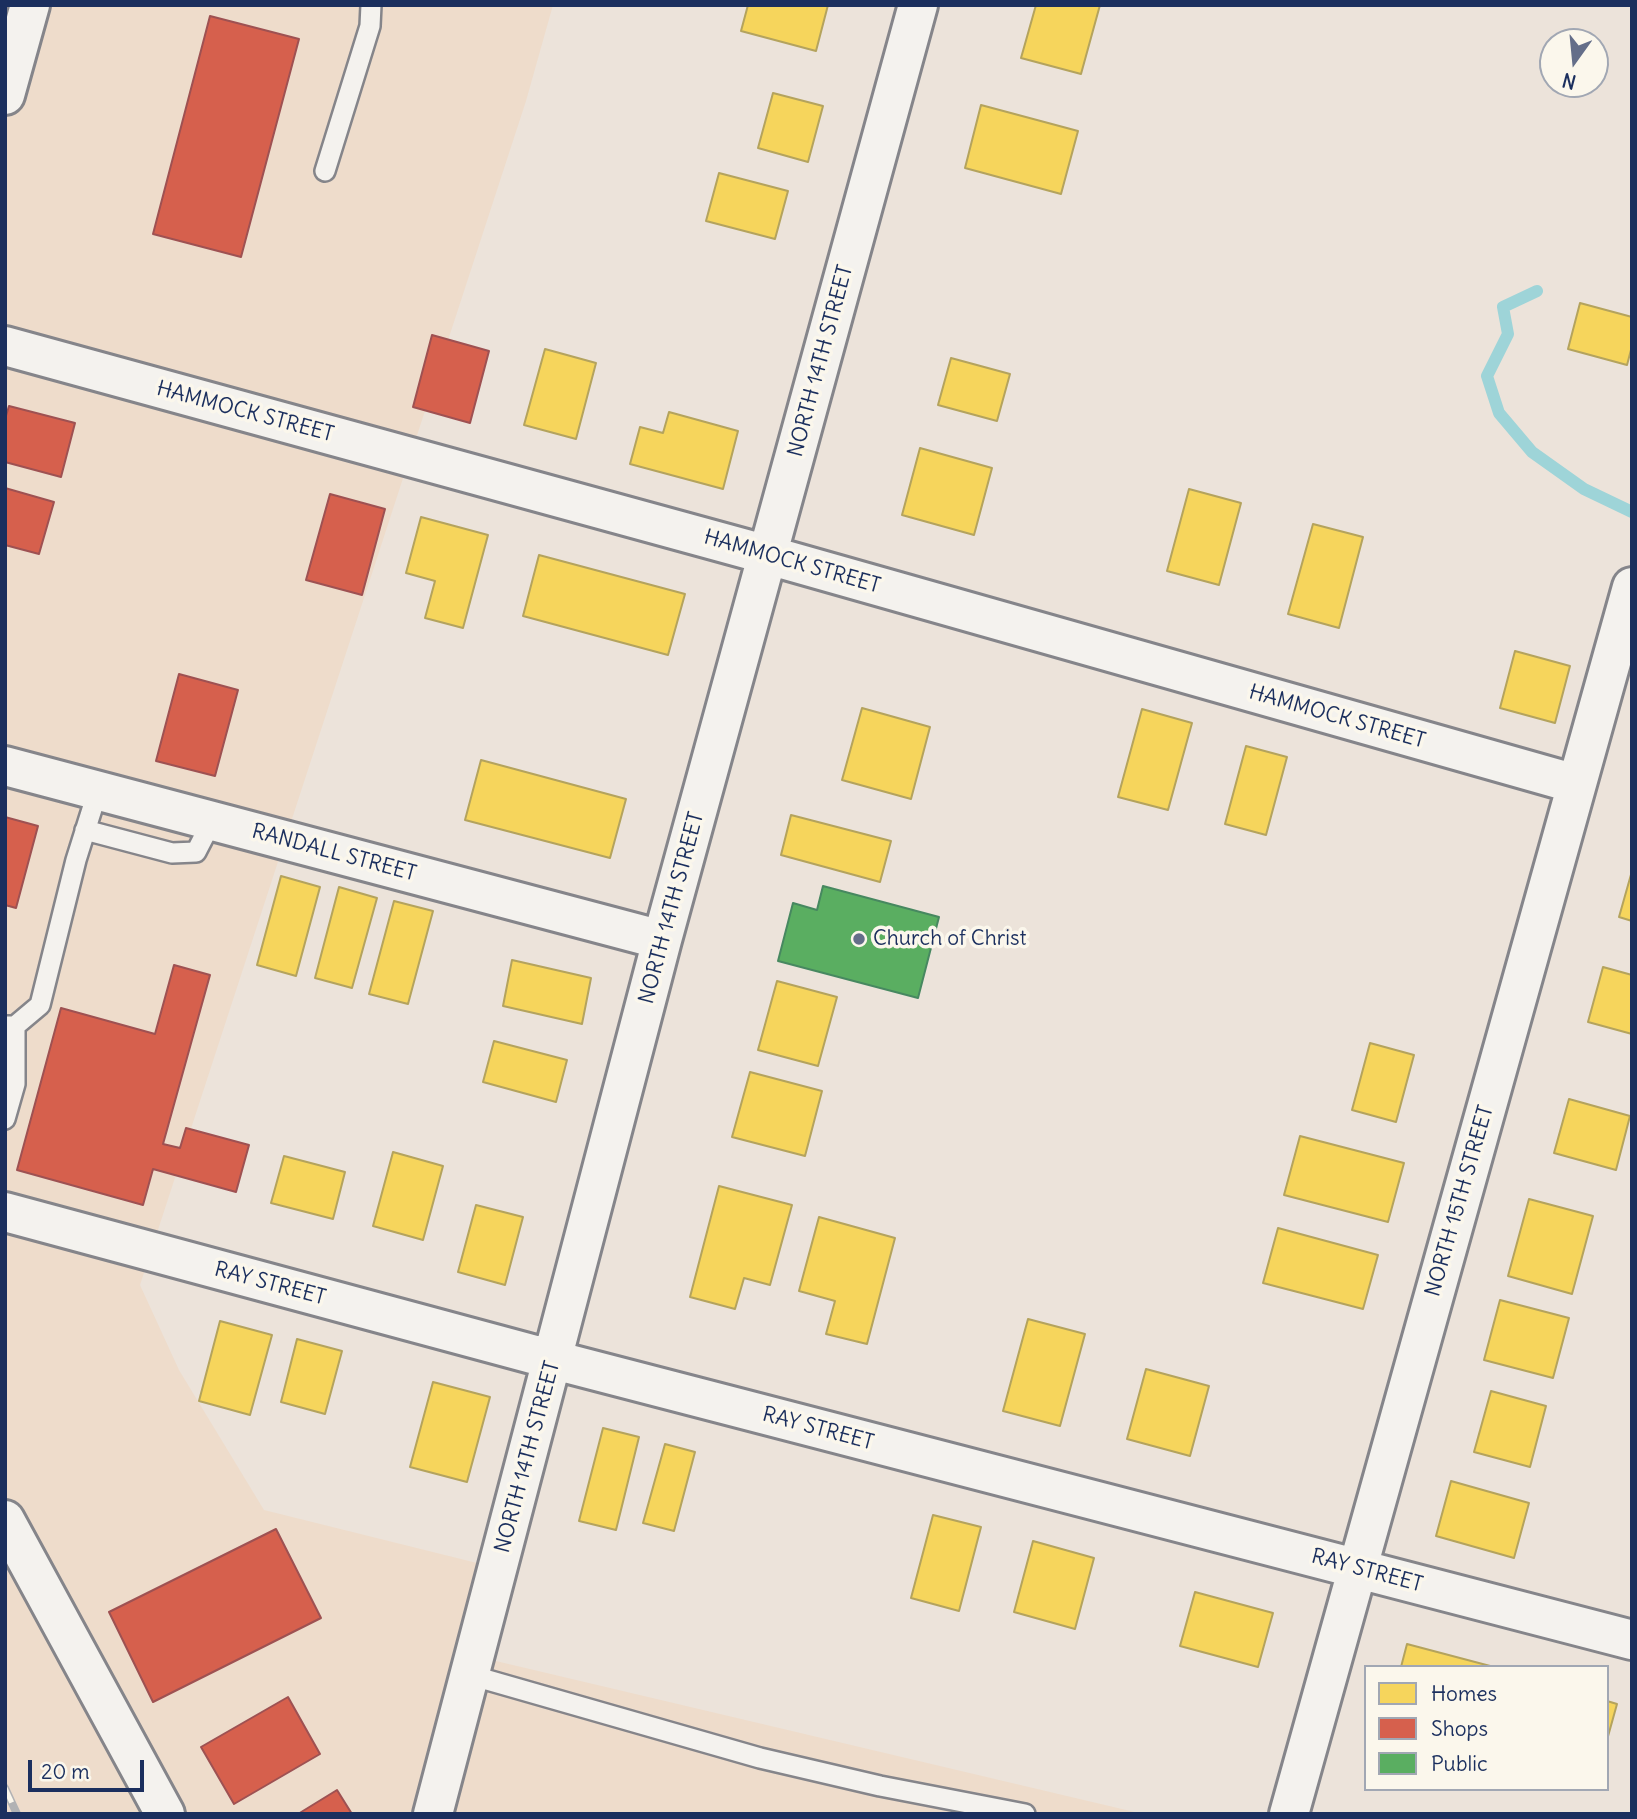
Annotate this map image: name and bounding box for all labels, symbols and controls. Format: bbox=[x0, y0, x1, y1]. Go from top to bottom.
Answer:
north arrow bbox=[1539, 28, 1609, 98]
text: N bbox=[1560, 68, 1579, 95]
street label: NORTH 14TH STREET bbox=[783, 262, 859, 460]
street label: HAMMOCK STREET bbox=[154, 376, 336, 448]
street label: HAMMOCK STREET bbox=[701, 525, 883, 599]
street label: HAMMOCK STREET bbox=[1246, 680, 1428, 754]
street label: NORTH 14TH STREET bbox=[634, 809, 710, 1007]
street label: RANDALL STREET bbox=[249, 819, 419, 887]
place label: Church of Christ bbox=[873, 926, 1027, 952]
marker: Church of Christ bbox=[851, 931, 867, 947]
street label: NORTH 15TH STREET bbox=[1421, 1102, 1499, 1300]
street label: RAY STREET bbox=[212, 1257, 328, 1311]
street label: NORTH 14TH STREET bbox=[490, 1358, 566, 1556]
street label: RAY STREET bbox=[760, 1402, 876, 1456]
street label: RAY STREET bbox=[1309, 1544, 1425, 1598]
legend bbox=[1364, 1665, 1609, 1791]
text: Homes bbox=[1431, 1680, 1497, 1707]
text: Shops bbox=[1431, 1715, 1488, 1742]
scale bar bbox=[32, 1745, 147, 1789]
text: Public bbox=[1431, 1750, 1488, 1777]
text: 20 m bbox=[41, 1758, 90, 1785]

